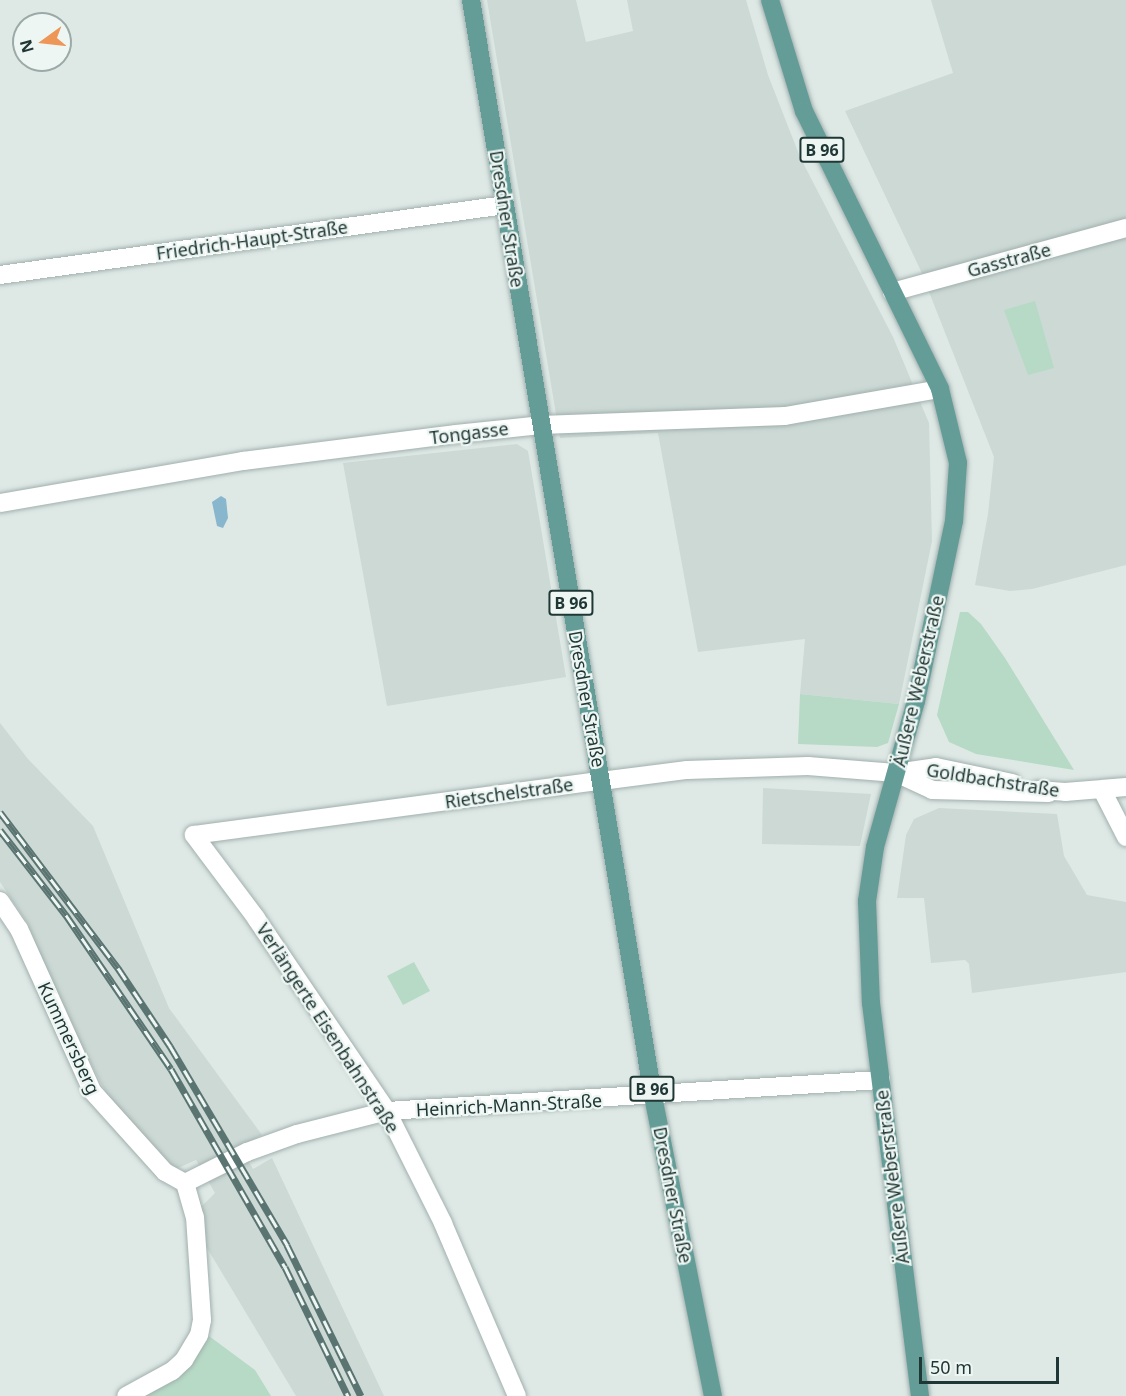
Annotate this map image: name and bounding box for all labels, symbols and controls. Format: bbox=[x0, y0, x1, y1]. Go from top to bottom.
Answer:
north arrow bbox=[12, 12, 72, 72]
text: N bbox=[14, 37, 39, 55]
road number: B 96 bbox=[798, 137, 846, 163]
street label: Dresdner Straße bbox=[485, 149, 529, 289]
street label: Friedrich-Haupt-Straße bbox=[155, 216, 349, 264]
street label: Gasstraße bbox=[965, 238, 1053, 282]
street label: Tongasse bbox=[428, 417, 510, 449]
road number: B 96 bbox=[547, 590, 595, 616]
street label: Äußere Weberstraße bbox=[888, 593, 948, 769]
street label: Dresdner Straße bbox=[564, 629, 610, 769]
street label: Goldbachstraße bbox=[925, 759, 1061, 801]
street label: Rietschelstraße bbox=[443, 773, 575, 813]
street label: Verlängerte Eisenbahnstraße bbox=[252, 919, 404, 1137]
street label: Kummersberg bbox=[33, 978, 105, 1098]
road number: B 96 bbox=[628, 1076, 676, 1102]
street label: Heinrich-Mann-Straße bbox=[415, 1089, 603, 1121]
street label: Äußere Weberstraße bbox=[871, 1089, 913, 1265]
street label: Dresdner Straße bbox=[649, 1125, 697, 1265]
scale bar bbox=[922, 1345, 1062, 1383]
text: 50 m bbox=[930, 1355, 972, 1379]

